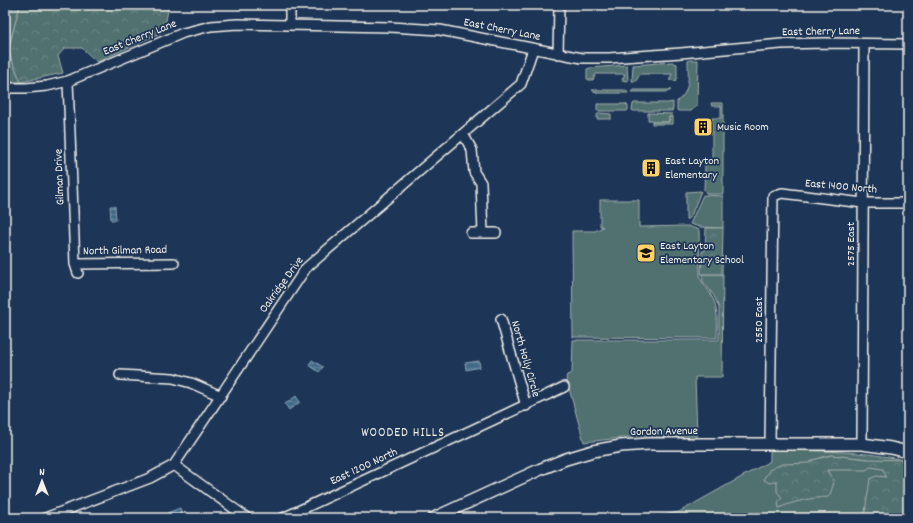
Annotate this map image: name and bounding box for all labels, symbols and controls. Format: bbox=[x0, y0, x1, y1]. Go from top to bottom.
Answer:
street label: East Cherry Lane bbox=[462, 14, 542, 46]
street label: East Cherry Lane bbox=[101, 16, 179, 60]
street label: East Cherry Lane bbox=[782, 23, 860, 41]
building icon: Music Room bbox=[692, 116, 714, 138]
place label: Music Room bbox=[717, 119, 769, 136]
street label: Gilman Drive bbox=[51, 149, 69, 205]
place label: East Layton Elementary bbox=[665, 153, 719, 184]
building icon: East Layton Elementary bbox=[640, 157, 662, 179]
street label: East 1400 North bbox=[804, 175, 878, 199]
street label: 2575 East bbox=[843, 221, 860, 266]
place label: East Layton Elementary School bbox=[660, 238, 744, 269]
street label: North Gilman Road bbox=[83, 242, 167, 260]
school or university icon: East Layton Elementary School bbox=[635, 242, 657, 264]
street label: Oakridge Drive bbox=[256, 253, 308, 317]
street label: 2550 East bbox=[751, 296, 768, 343]
street label: North Holly Circle bbox=[506, 319, 544, 399]
street label: Gordon Avenue bbox=[630, 423, 698, 441]
district label: WOODED HILLS bbox=[361, 424, 445, 443]
street label: East 1200 North bbox=[327, 444, 401, 490]
north arrow bbox=[22, 461, 62, 501]
text: N bbox=[39, 465, 45, 481]

